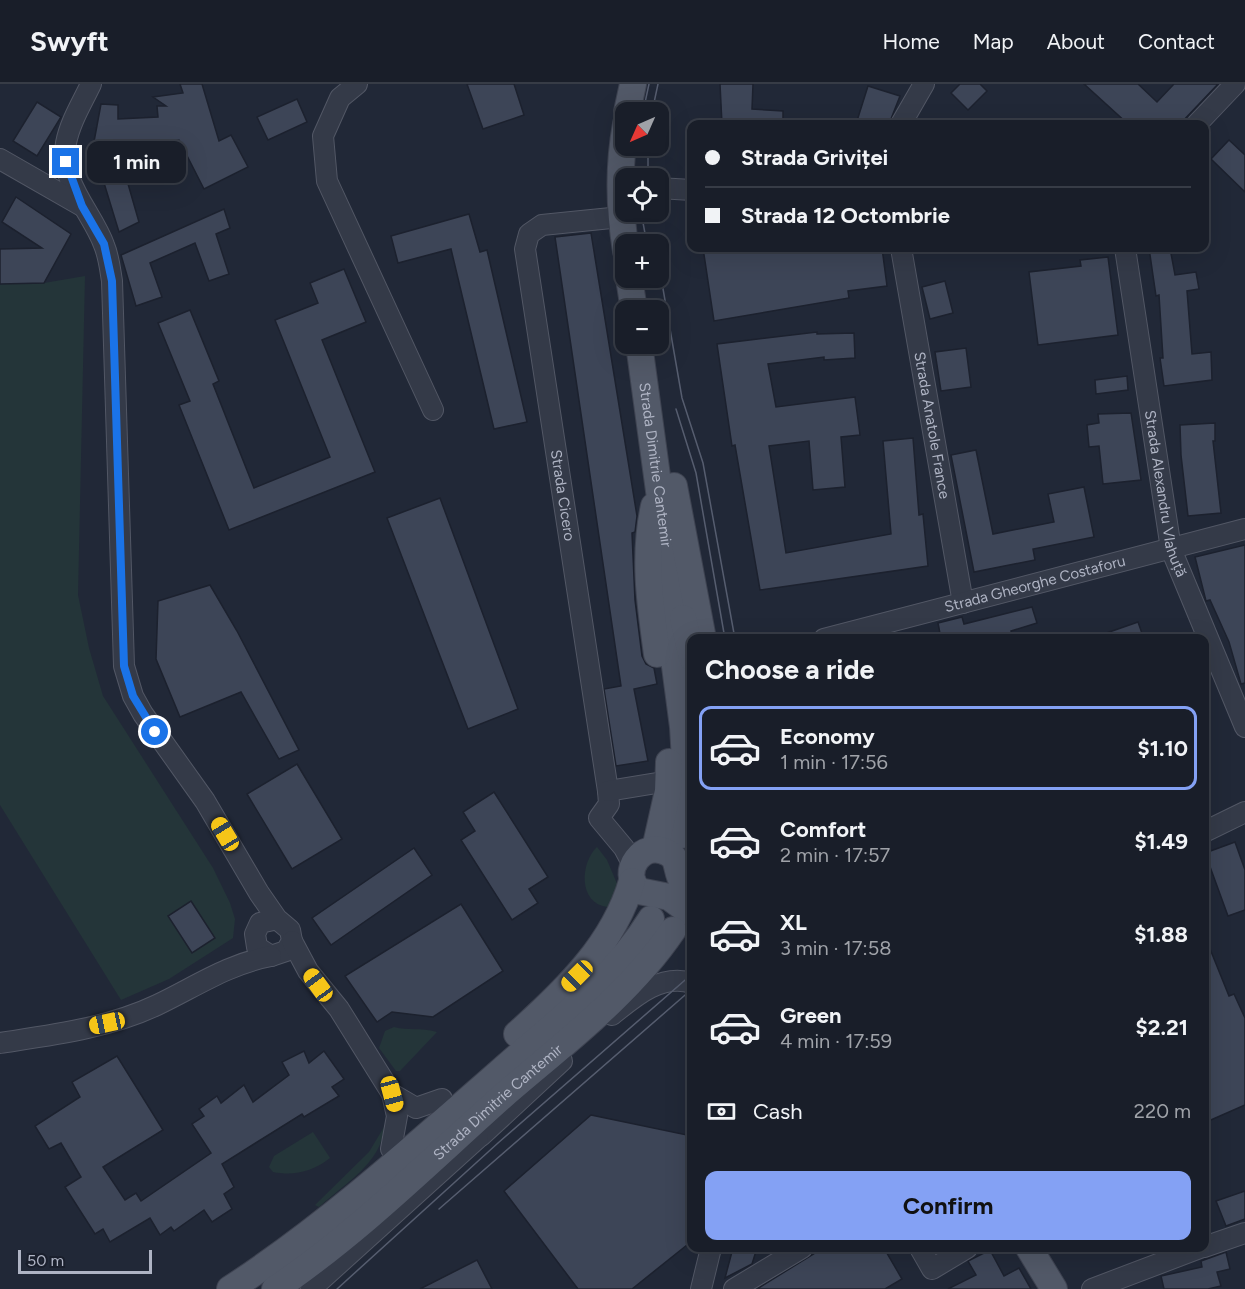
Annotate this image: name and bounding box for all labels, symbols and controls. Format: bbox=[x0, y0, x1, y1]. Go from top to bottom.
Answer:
text: Swyft bbox=[30, 24, 109, 58]
text: Home bbox=[883, 29, 940, 54]
text: Map bbox=[973, 29, 1014, 54]
text: About bbox=[1047, 29, 1105, 54]
text: Contact bbox=[1138, 29, 1215, 54]
north arrow bbox=[615, 102, 669, 156]
map controls bbox=[615, 102, 669, 354]
callout: 1 min bbox=[87, 141, 186, 183]
text: Strada Griviței bbox=[741, 144, 888, 171]
route end bbox=[52, 148, 79, 175]
text: 1 min bbox=[113, 150, 160, 174]
button: locate bbox=[615, 168, 669, 222]
text: Strada 12 Octombrie bbox=[741, 202, 950, 229]
button: + bbox=[615, 234, 669, 288]
button: − bbox=[615, 300, 669, 354]
street label: Strada Anatole France bbox=[910, 350, 954, 500]
street label: Strada Dimitrie Cantemir bbox=[635, 381, 676, 548]
street label: Strada Alexandru Vlahuță bbox=[1141, 409, 1191, 580]
street label: Strada Cicero bbox=[547, 448, 579, 543]
street label: Strada Gheorghe Costaforu bbox=[943, 552, 1127, 616]
text: Choose a ride bbox=[705, 653, 874, 686]
route start bbox=[141, 718, 168, 745]
icon: car bbox=[708, 721, 762, 775]
text: Economy bbox=[780, 723, 875, 750]
text: $1.10 bbox=[1138, 735, 1188, 762]
text: 1 min · 17:56 bbox=[780, 750, 888, 774]
car bbox=[208, 814, 242, 854]
icon: car bbox=[708, 814, 762, 868]
text: Comfort bbox=[780, 816, 866, 843]
text: $1.49 bbox=[1134, 828, 1188, 855]
text: 2 min · 17:57 bbox=[780, 843, 890, 867]
icon: car bbox=[708, 907, 762, 961]
text: XL bbox=[780, 909, 807, 936]
text: $1.88 bbox=[1134, 921, 1188, 948]
text: 3 min · 17:58 bbox=[780, 936, 891, 960]
car bbox=[558, 957, 596, 995]
car bbox=[300, 965, 336, 1005]
icon: car bbox=[708, 1000, 762, 1054]
text: Green bbox=[780, 1002, 842, 1029]
car bbox=[88, 1010, 126, 1036]
text: $2.21 bbox=[1136, 1014, 1188, 1041]
text: 4 min · 17:59 bbox=[780, 1029, 892, 1053]
street label: Strada Dimitrie Cantemir bbox=[430, 1041, 566, 1164]
car bbox=[379, 1074, 405, 1114]
icon: cash bbox=[705, 1095, 738, 1128]
text: Cash bbox=[753, 1098, 803, 1125]
text: 220 m bbox=[1134, 1099, 1191, 1123]
button: Confirm bbox=[705, 1171, 1191, 1240]
scale bar bbox=[18, 1247, 152, 1274]
text: 50 m bbox=[27, 1251, 64, 1270]

